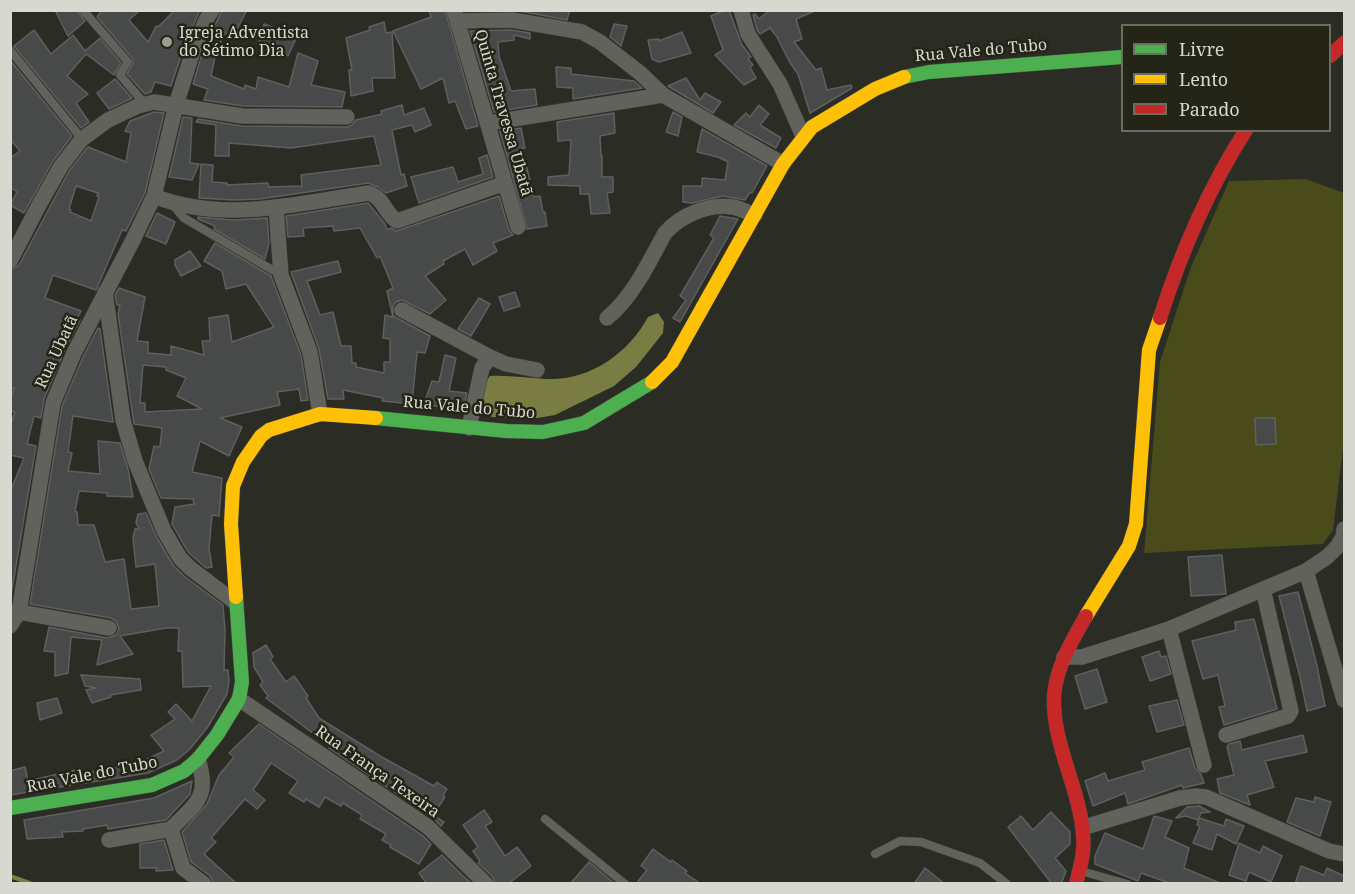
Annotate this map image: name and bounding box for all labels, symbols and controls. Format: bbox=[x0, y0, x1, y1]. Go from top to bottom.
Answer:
place label: Igreja Adventista do Sétimo Dia bbox=[179, 23, 309, 61]
legend bbox=[1121, 24, 1331, 132]
street label: Quinta Travessa Ubatã bbox=[470, 27, 536, 199]
marker: Igreja Adventista do Sétimo Dia bbox=[160, 35, 174, 49]
street label: Rua Vale do Tubo bbox=[914, 36, 1048, 66]
text: Livre bbox=[1179, 37, 1225, 61]
text: Lento bbox=[1179, 67, 1228, 91]
text: Parado bbox=[1179, 97, 1240, 121]
street label: Rua Ubatã bbox=[32, 312, 82, 392]
street label: Rua Vale do Tubo bbox=[402, 393, 536, 423]
street label: Rua França Texeira bbox=[311, 722, 443, 822]
street label: Rua Vale do Tubo bbox=[25, 753, 159, 797]

